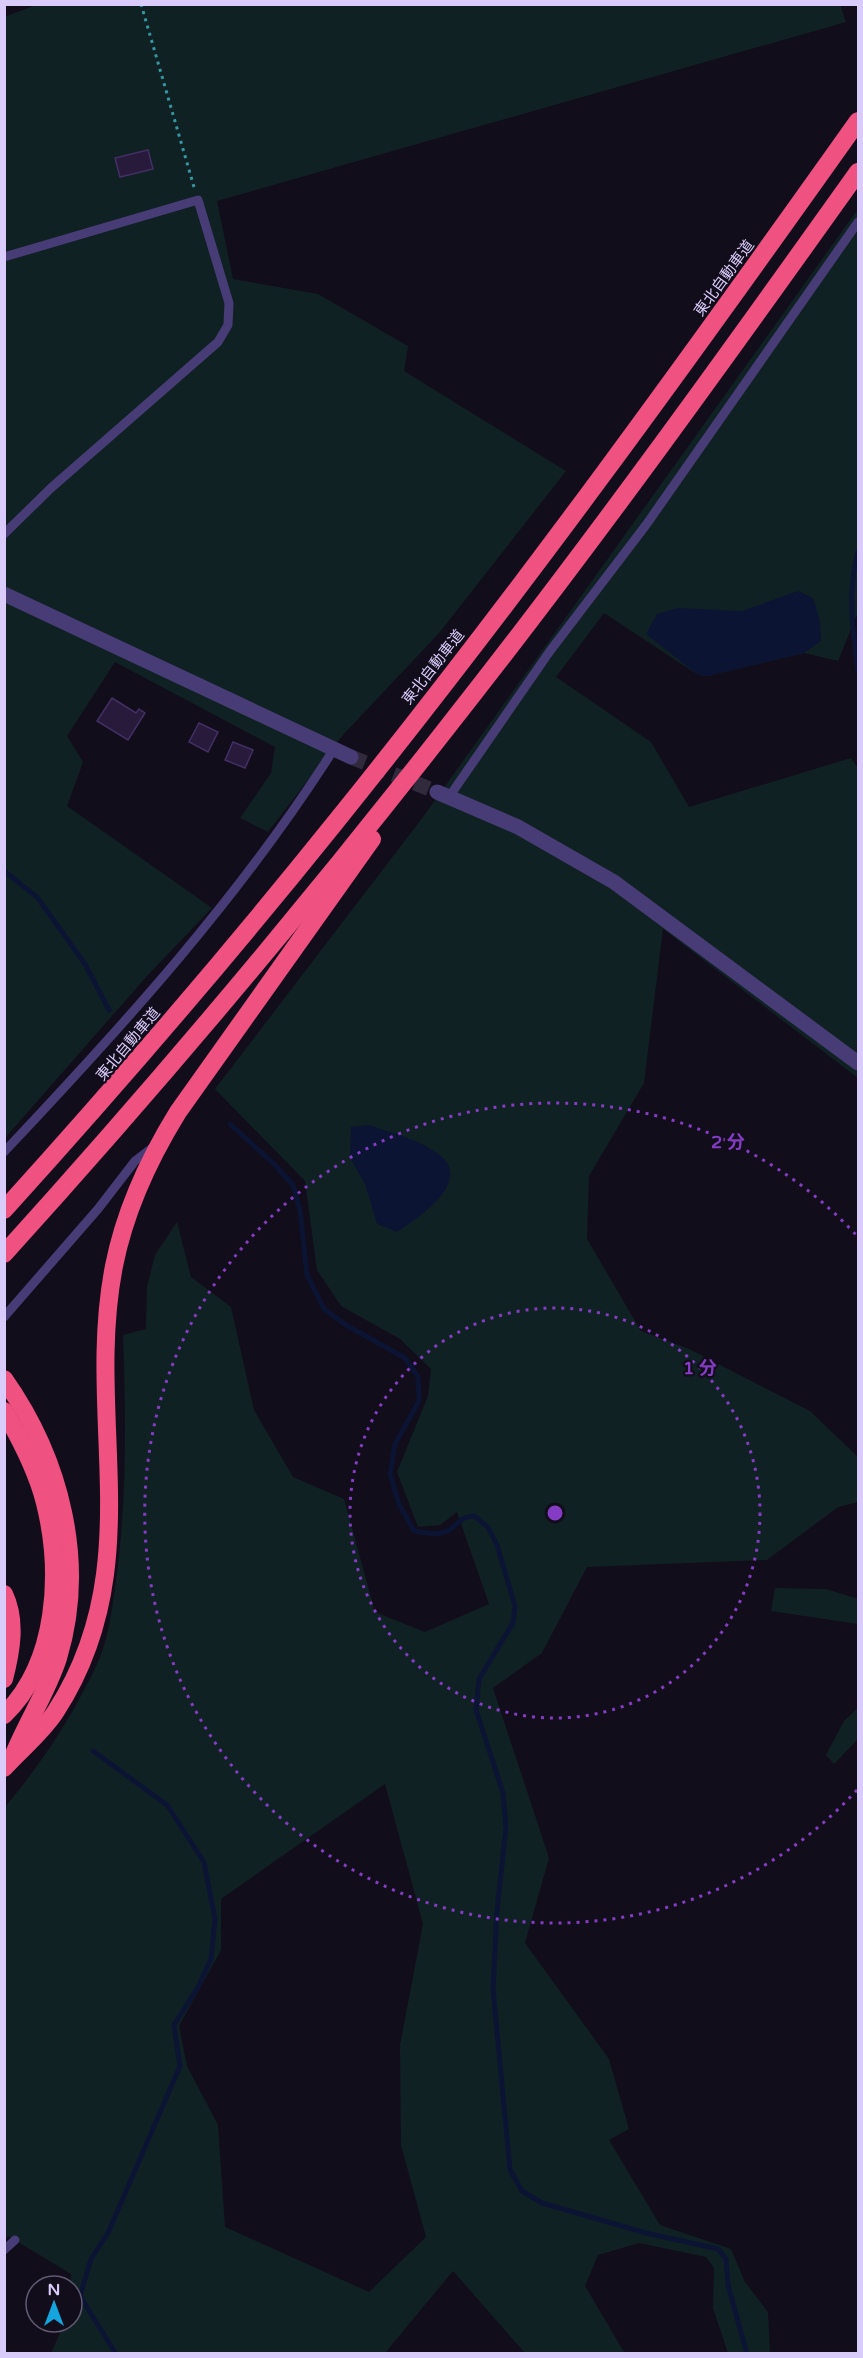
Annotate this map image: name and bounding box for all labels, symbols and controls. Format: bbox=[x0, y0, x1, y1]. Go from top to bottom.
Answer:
street label: 東北自動車道 bbox=[690, 236, 758, 320]
street label: 東北自動車道 bbox=[398, 626, 468, 708]
street label: 東北自動車道 bbox=[92, 1004, 164, 1084]
text: 2 分 bbox=[711, 1131, 745, 1153]
text: 1 分 bbox=[683, 1357, 717, 1379]
centre of rings bbox=[545, 1503, 565, 1523]
north arrow bbox=[24, 2274, 84, 2334]
text: N bbox=[48, 2280, 60, 2300]

